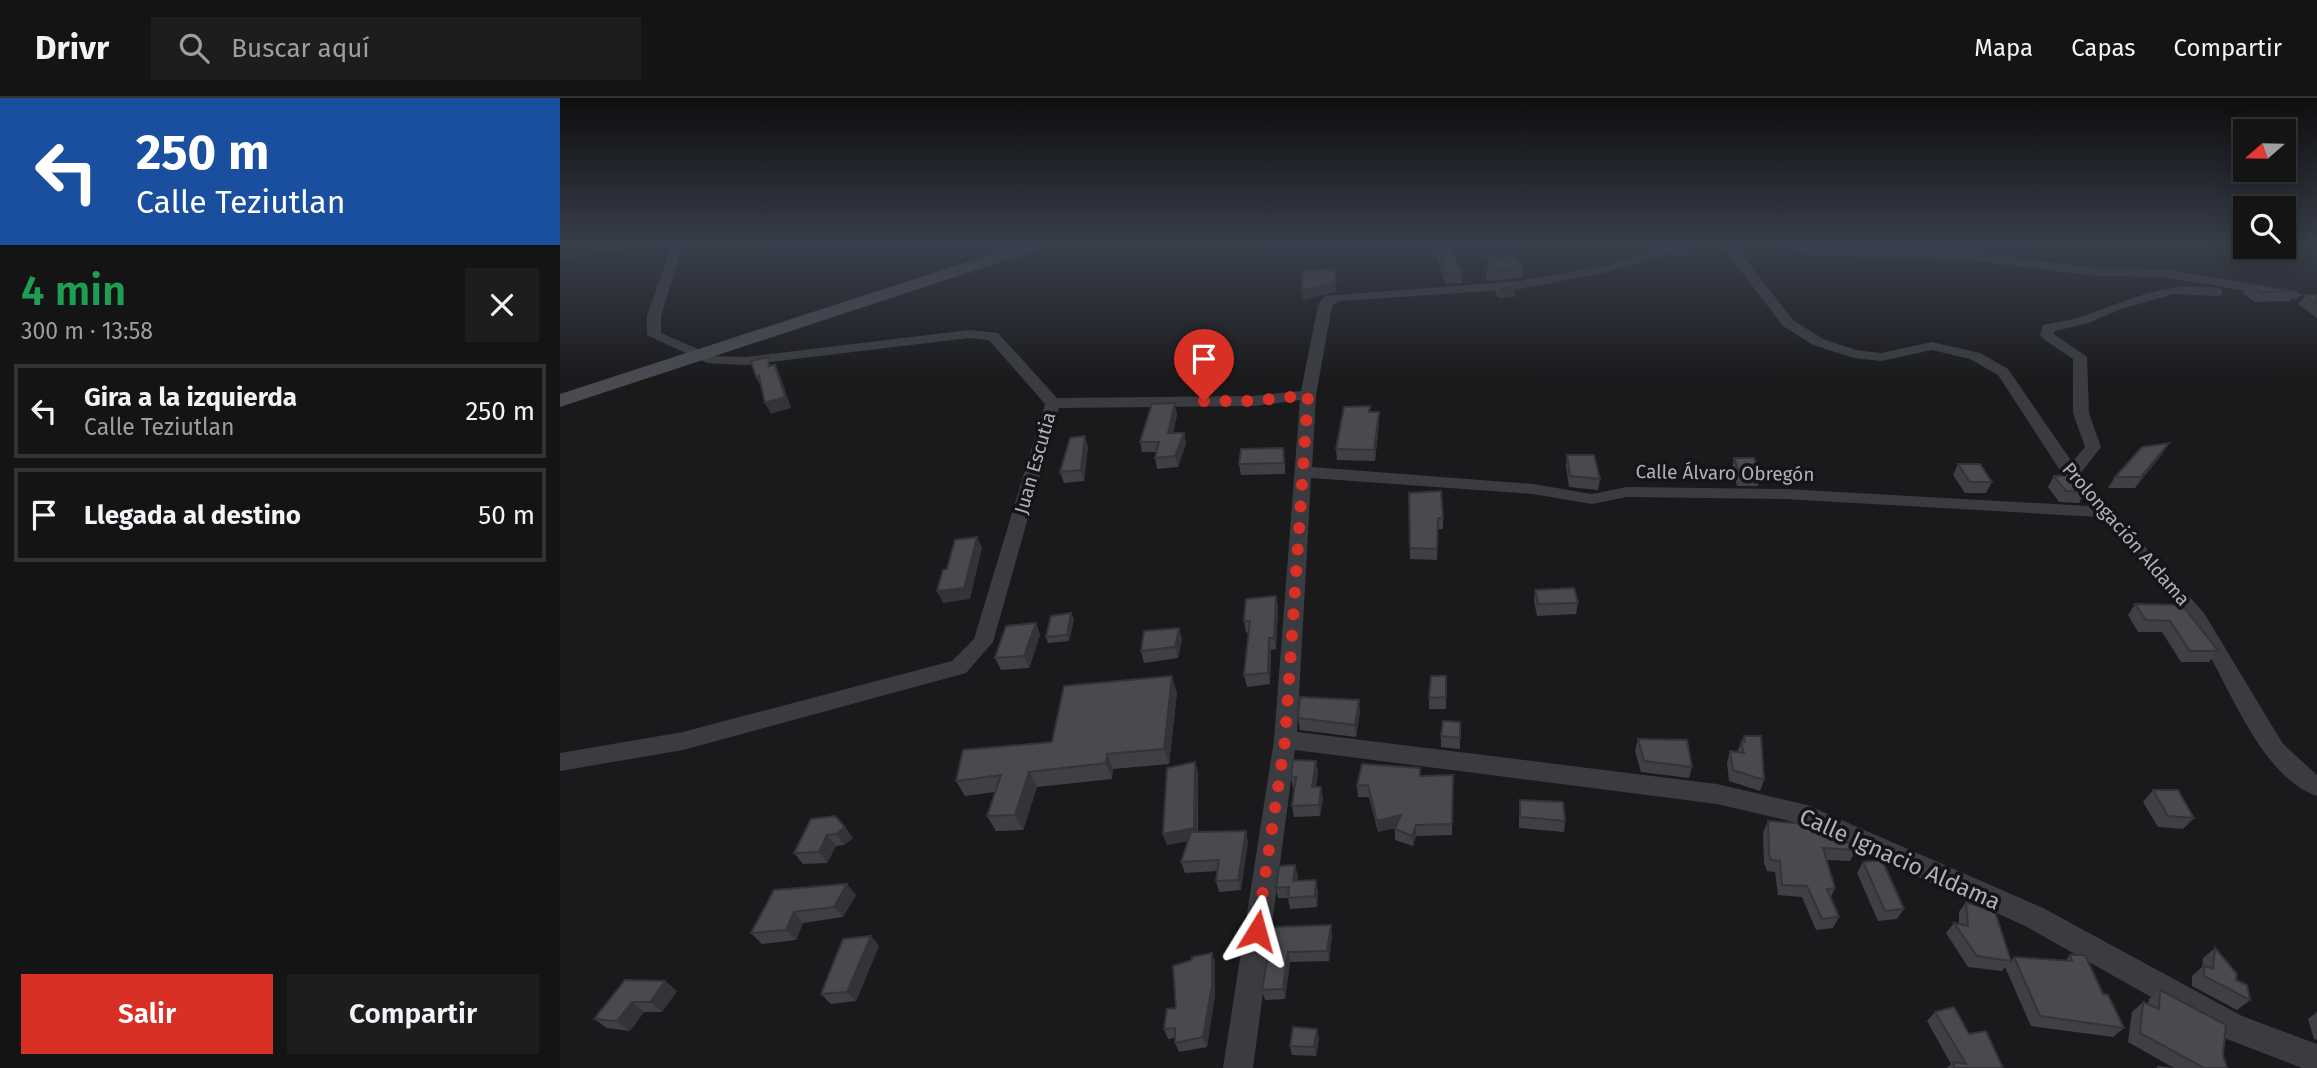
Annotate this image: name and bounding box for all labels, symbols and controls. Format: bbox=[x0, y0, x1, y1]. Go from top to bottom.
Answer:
search box bbox=[151, 17, 641, 80]
text: Drivr bbox=[35, 28, 109, 68]
icon: search bbox=[175, 29, 213, 67]
text: Buscar aquí bbox=[231, 33, 370, 64]
text: Mapa bbox=[1974, 34, 2033, 62]
text: Capas bbox=[2071, 34, 2135, 62]
text: Compartir bbox=[2173, 34, 2282, 62]
north arrow bbox=[2233, 119, 2296, 182]
map controls bbox=[2233, 119, 2296, 259]
text: 250 m bbox=[136, 123, 269, 182]
icon: left bbox=[21, 126, 112, 217]
text: Calle Teziutlan bbox=[136, 183, 345, 221]
button: search bbox=[2233, 196, 2296, 259]
text: 4 min bbox=[21, 266, 126, 316]
button: close bbox=[465, 268, 539, 342]
text: 300 m · 13:58 bbox=[21, 317, 153, 345]
pin bbox=[1174, 329, 1234, 401]
icon: arrive bbox=[1185, 340, 1223, 378]
text: Gira a la izquierda bbox=[84, 382, 297, 413]
icon: left bbox=[25, 392, 63, 430]
text: 250 m bbox=[465, 396, 535, 427]
street label: Juan Escutia bbox=[1010, 409, 1060, 517]
text: Calle Teziutlan bbox=[84, 413, 235, 441]
street label: Prolongación Aldama bbox=[2057, 458, 2195, 610]
street label: Calle Álvaro Obregón bbox=[1635, 460, 1815, 486]
icon: arrive bbox=[25, 496, 63, 534]
text: Llegada al destino bbox=[84, 500, 301, 531]
text: 50 m bbox=[478, 500, 535, 531]
street label: Calle Ignacio Aldama bbox=[1795, 802, 2005, 916]
position arrow bbox=[1220, 894, 1294, 968]
button: Salir bbox=[21, 974, 273, 1054]
button: Compartir bbox=[287, 974, 539, 1054]

